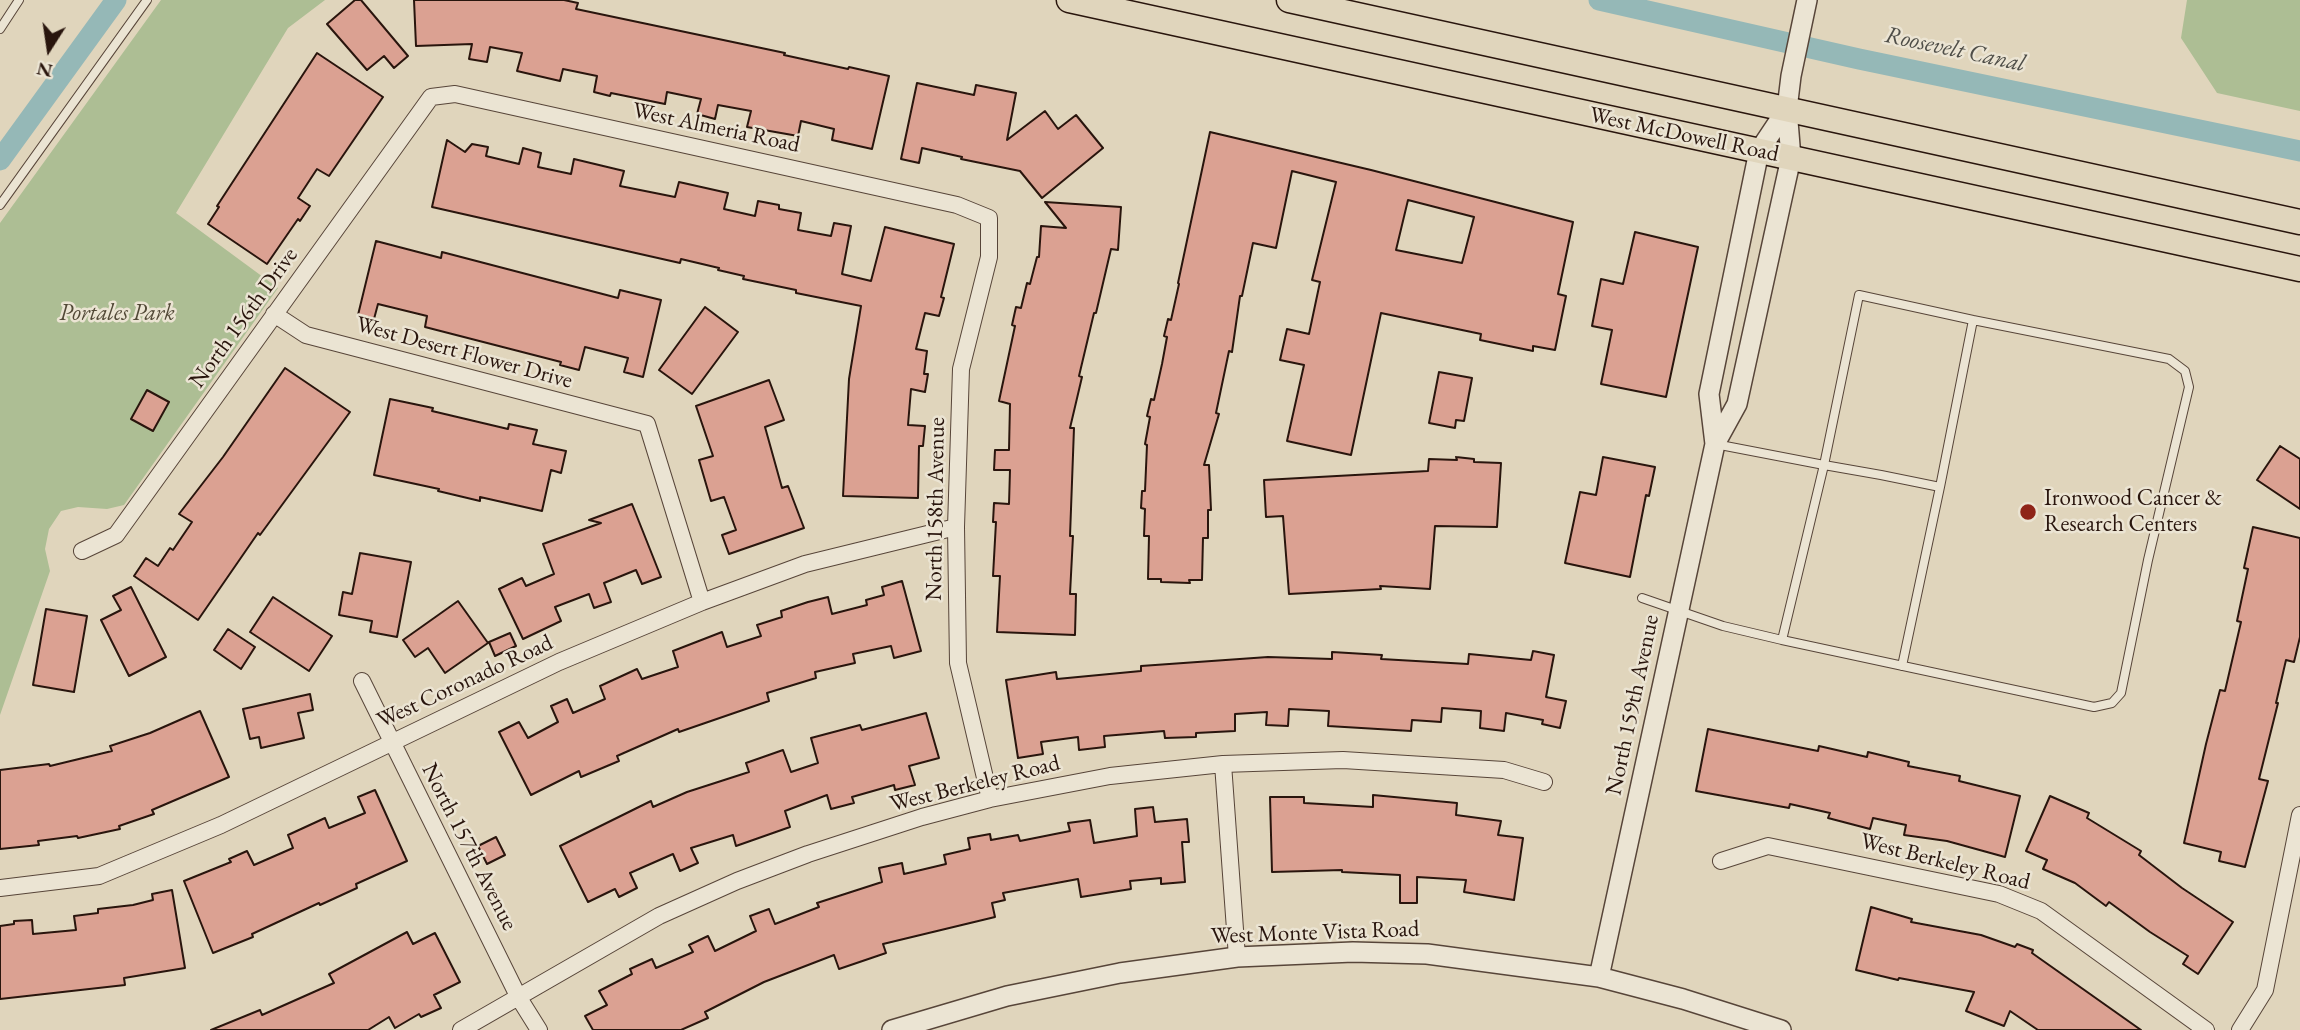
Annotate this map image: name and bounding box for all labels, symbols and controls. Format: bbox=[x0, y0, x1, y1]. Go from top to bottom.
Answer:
north arrow bbox=[14, 14, 84, 84]
water label: Roosevelt Canal bbox=[1882, 21, 2028, 79]
text: N bbox=[34, 56, 55, 84]
street label: West Almeria Road bbox=[630, 97, 802, 159]
street label: West McDowell Road bbox=[1587, 101, 1781, 169]
street label: North 156th Drive bbox=[184, 242, 304, 394]
park label: Portales Park bbox=[59, 300, 175, 328]
street label: West Desert Flower Drive bbox=[353, 311, 575, 395]
street label: North 158th Avenue bbox=[921, 417, 951, 601]
place label: Ironwood Cancer & Research Centers bbox=[2044, 485, 2222, 539]
marker: Ironwood Cancer & Research Centers bbox=[2018, 502, 2038, 522]
street label: North 159th Avenue bbox=[1600, 612, 1666, 798]
street label: West Coronado Road bbox=[373, 629, 557, 735]
street label: West Berkeley Road bbox=[887, 750, 1063, 818]
street label: North 157th Avenue bbox=[415, 759, 523, 935]
street label: West Berkeley Road bbox=[1857, 828, 2033, 896]
street label: West Monte Vista Road bbox=[1210, 916, 1420, 950]

